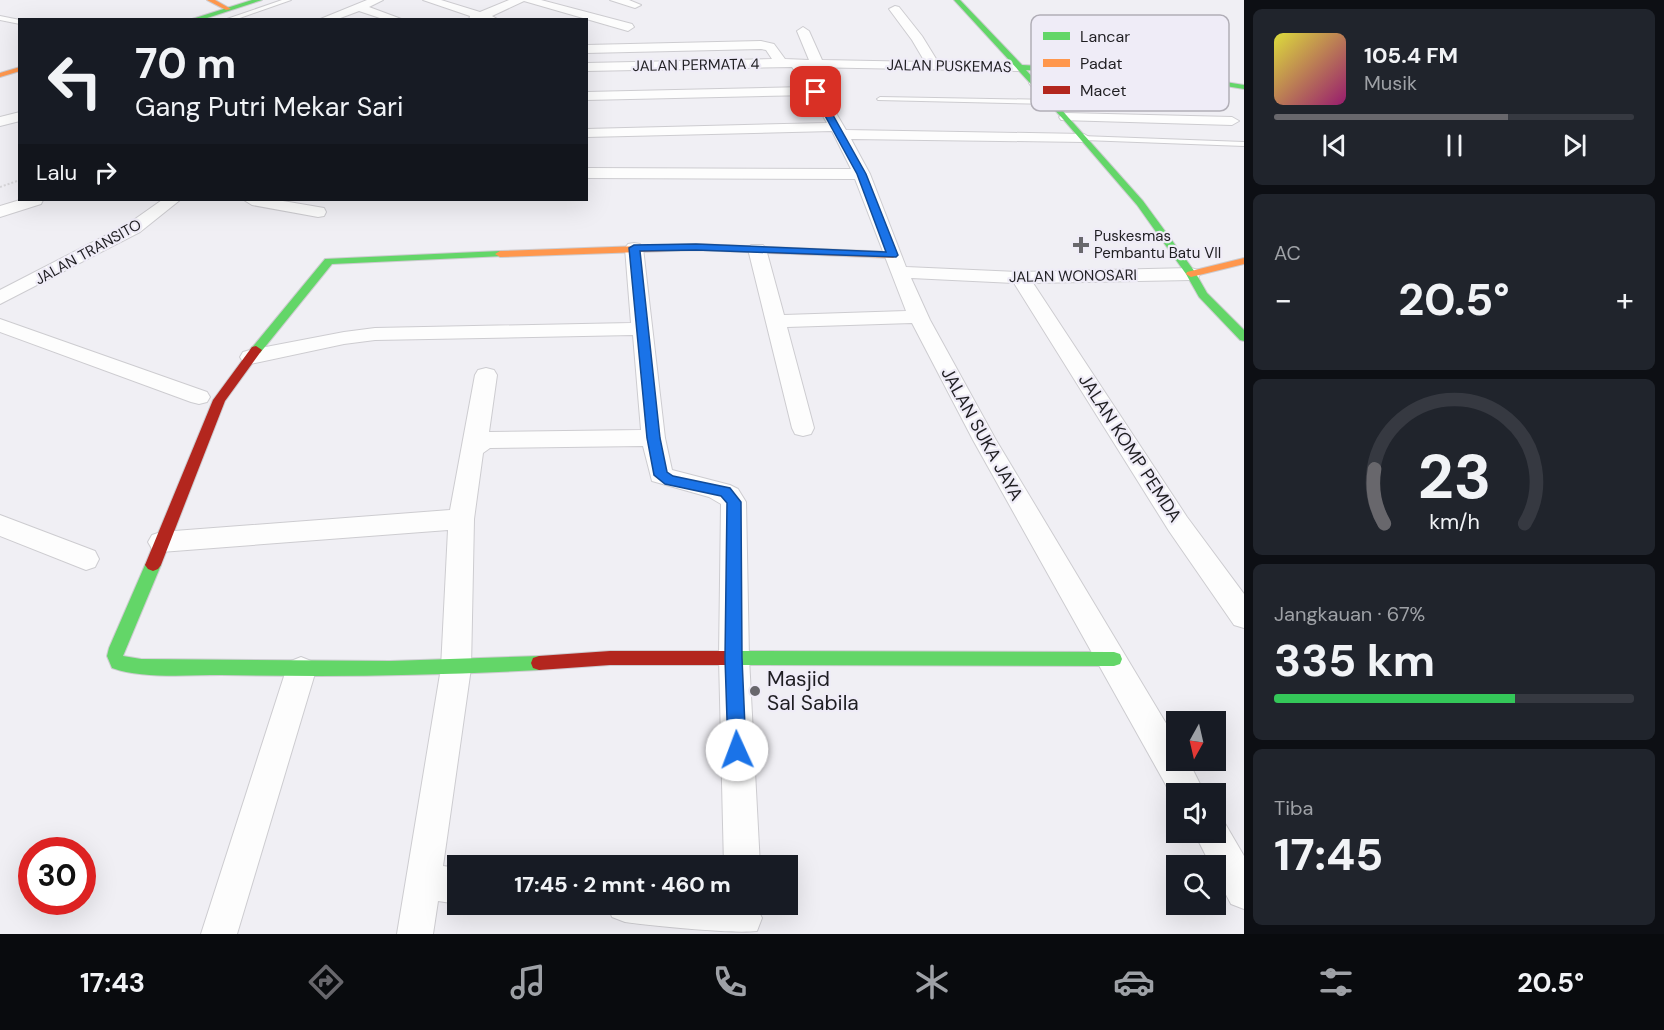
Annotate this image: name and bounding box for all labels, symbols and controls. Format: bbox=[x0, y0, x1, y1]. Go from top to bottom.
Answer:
legend bbox=[1031, 15, 1229, 111]
text: Lancar bbox=[1080, 26, 1130, 47]
text: 70 m bbox=[135, 36, 236, 91]
text: 105.4 FM bbox=[1364, 41, 1458, 70]
icon: left bbox=[36, 42, 114, 120]
text: Padat bbox=[1080, 53, 1122, 74]
street label: JALAN PERMATA 4 bbox=[632, 54, 760, 76]
street label: JALAN PUSKEMAS bbox=[886, 55, 1012, 77]
pin bbox=[790, 66, 841, 117]
text: Musik bbox=[1364, 70, 1417, 96]
icon: arrive bbox=[799, 75, 832, 108]
text: Macet bbox=[1080, 80, 1126, 101]
text: Gang Putri Mekar Sari bbox=[135, 89, 404, 124]
icon: previous bbox=[1318, 129, 1351, 162]
icon: pause bbox=[1438, 129, 1471, 162]
icon: next bbox=[1558, 129, 1591, 162]
icon: right bbox=[89, 156, 122, 189]
text: Lalu bbox=[36, 158, 77, 187]
street label: JALAN TRANSITO bbox=[31, 215, 145, 289]
place label: Puskesmas Pembantu Batu VII bbox=[1094, 226, 1221, 263]
marker: Puskesmas Pembantu Batu VII bbox=[1072, 236, 1090, 254]
text: AC bbox=[1274, 240, 1301, 266]
street label: JALAN WONOSARI bbox=[1009, 265, 1137, 287]
text: 20.5° bbox=[1398, 270, 1510, 329]
text: − bbox=[1274, 278, 1292, 321]
text: + bbox=[1616, 278, 1634, 321]
street label: JALAN SUKA JAYA bbox=[935, 363, 1029, 505]
street label: JALAN KOMP PEMDA bbox=[1073, 369, 1187, 527]
text: 23 bbox=[1417, 436, 1491, 517]
text: km/h bbox=[1429, 508, 1479, 536]
text: Jangkauan · 67% bbox=[1274, 601, 1425, 627]
text: 335 km bbox=[1274, 631, 1435, 690]
place label: Masjid Sal Sabila bbox=[767, 665, 859, 717]
marker: Masjid Sal Sabila bbox=[748, 684, 762, 698]
north arrow bbox=[1166, 711, 1226, 771]
map controls bbox=[1166, 711, 1226, 915]
position arrow bbox=[705, 718, 769, 782]
button: sound bbox=[1166, 783, 1226, 843]
text: Tiba bbox=[1274, 795, 1313, 821]
text: 17:45 bbox=[1274, 825, 1383, 884]
speed limit sign: 30 bbox=[18, 837, 96, 915]
button: search bbox=[1166, 855, 1226, 915]
text: 17:45 · 2 mnt · 460 m bbox=[514, 870, 731, 899]
icon: directions bbox=[305, 961, 347, 1003]
icon: music bbox=[507, 961, 549, 1003]
icon: phone bbox=[709, 961, 751, 1003]
icon: climate bbox=[911, 961, 953, 1003]
icon: car bbox=[1113, 961, 1155, 1003]
icon: filters bbox=[1315, 961, 1357, 1003]
text: 17:43 bbox=[80, 965, 145, 1000]
text: 20.5° bbox=[1517, 965, 1584, 1000]

